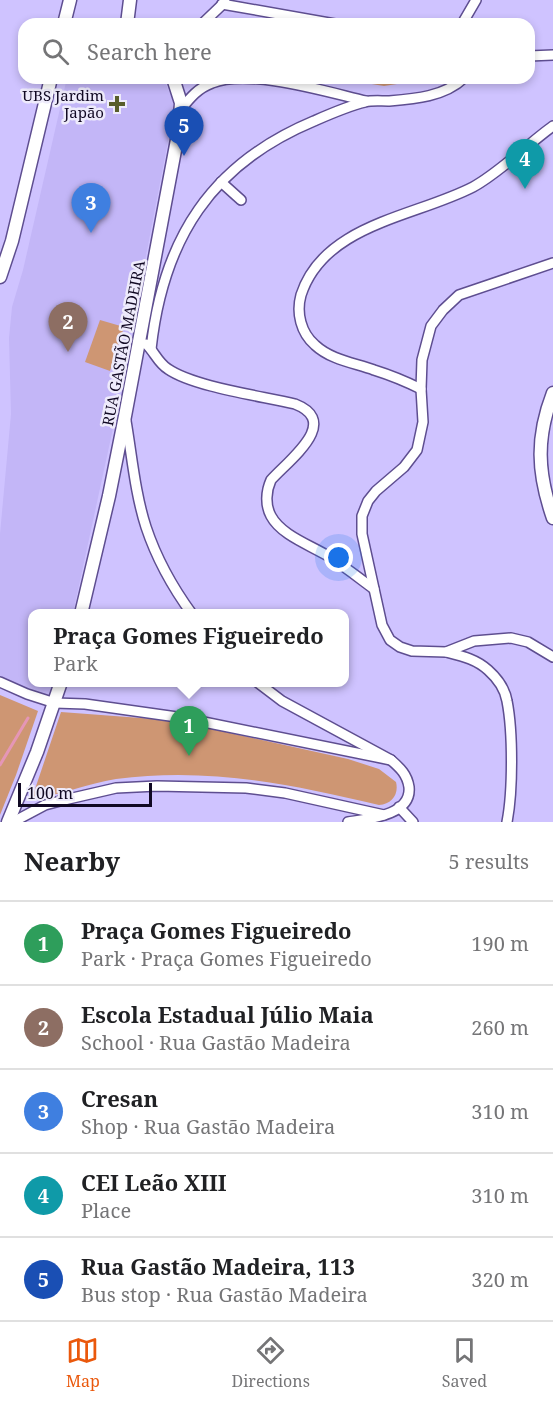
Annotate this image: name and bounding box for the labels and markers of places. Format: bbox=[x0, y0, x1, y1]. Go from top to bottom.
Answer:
place label: UBS Jardim Japão bbox=[22, 85, 104, 122]
marker: UBS Jardim Japão bbox=[108, 95, 126, 113]
pin: 5 bbox=[164, 106, 204, 156]
pin: 4 bbox=[506, 140, 544, 189]
pin: 3 bbox=[72, 184, 110, 233]
pin: 2 bbox=[48, 302, 88, 352]
pin: 1 bbox=[170, 706, 208, 756]

